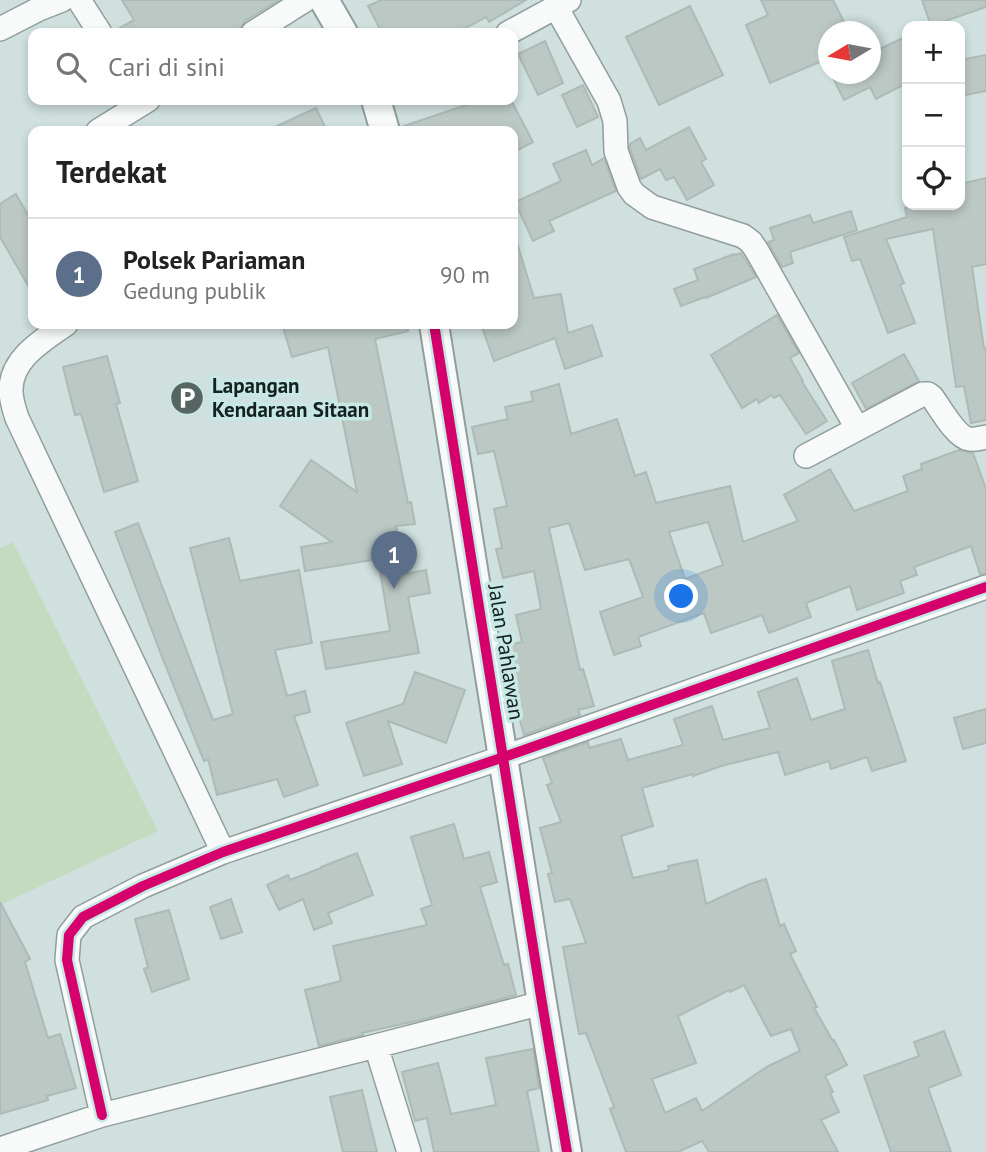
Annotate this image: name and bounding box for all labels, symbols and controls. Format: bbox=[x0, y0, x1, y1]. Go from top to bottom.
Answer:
north arrow bbox=[818, 21, 881, 84]
map controls bbox=[902, 21, 965, 210]
button: + bbox=[902, 21, 965, 84]
search box bbox=[28, 28, 518, 105]
icon: search bbox=[52, 48, 90, 86]
text: Cari di sini bbox=[108, 50, 225, 83]
button: − bbox=[902, 84, 965, 147]
button: locate bbox=[902, 147, 965, 210]
text: Terdekat bbox=[56, 152, 166, 191]
text: Polsek Pariaman bbox=[123, 243, 305, 276]
text: 1 bbox=[72, 260, 86, 289]
text: 90 m bbox=[440, 260, 490, 289]
text: Gedung publik bbox=[123, 276, 266, 305]
place label: Lapangan Kendaraan Sitaan bbox=[212, 372, 369, 423]
parking icon: Lapangan Kendaraan Sitaan bbox=[168, 379, 206, 417]
pin: 1 bbox=[371, 531, 417, 589]
your location bbox=[664, 579, 698, 613]
street label: Jalan Pahlawan bbox=[482, 581, 531, 722]

